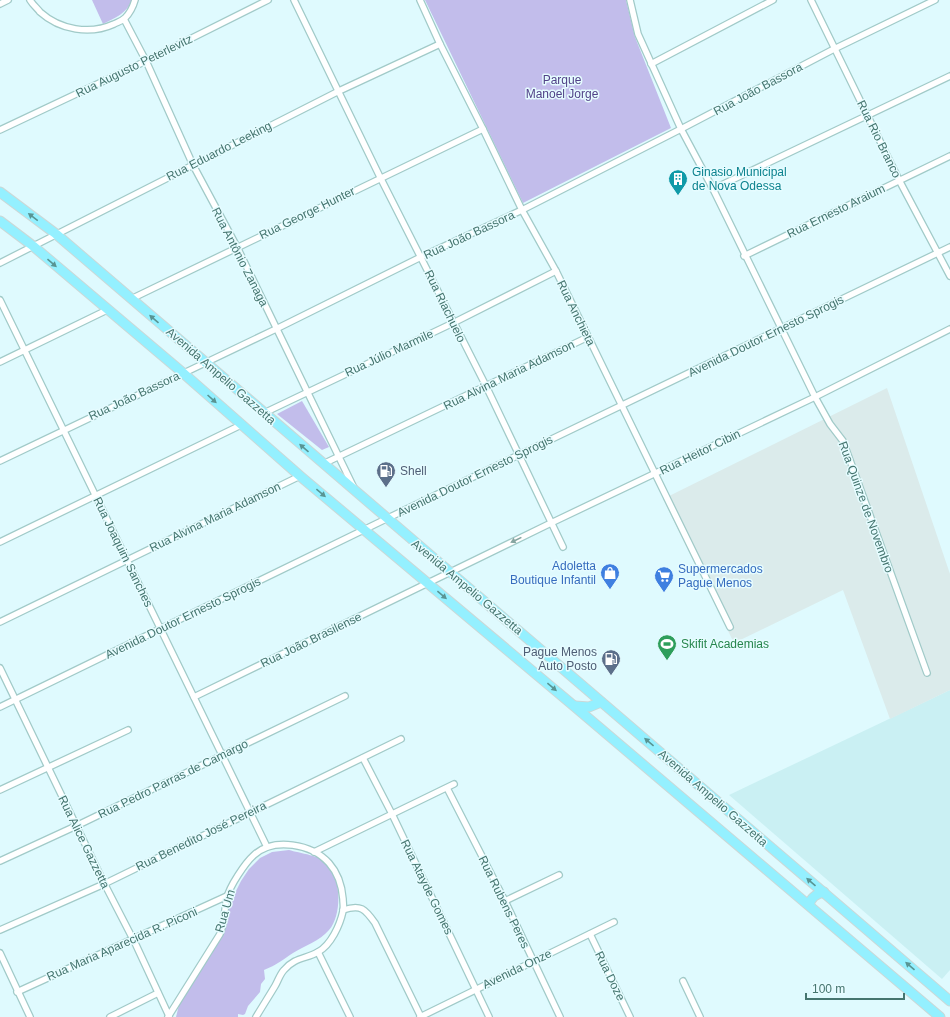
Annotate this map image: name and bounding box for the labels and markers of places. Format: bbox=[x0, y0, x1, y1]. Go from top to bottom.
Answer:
place label: Ginasio Municipal de Nova Odessa bbox=[692, 165, 787, 193]
building icon: Ginasio Municipal de Nova Odessa bbox=[667, 168, 689, 196]
fuel station icon: Shell bbox=[375, 460, 397, 488]
place label: Shell bbox=[400, 464, 427, 478]
place label: Adoletta Boutique Infantil bbox=[510, 559, 596, 587]
shop icon: Adoletta Boutique Infantil bbox=[599, 562, 621, 590]
place label: Supermercados Pague Menos bbox=[678, 562, 763, 590]
supermarket icon: Supermercados Pague Menos bbox=[653, 565, 675, 593]
sports icon: Skifit Academias bbox=[656, 633, 678, 661]
place label: Skifit Academias bbox=[681, 637, 769, 651]
place label: Pague Menos Auto Posto bbox=[523, 645, 597, 673]
fuel station icon: Pague Menos Auto Posto bbox=[600, 648, 622, 676]

